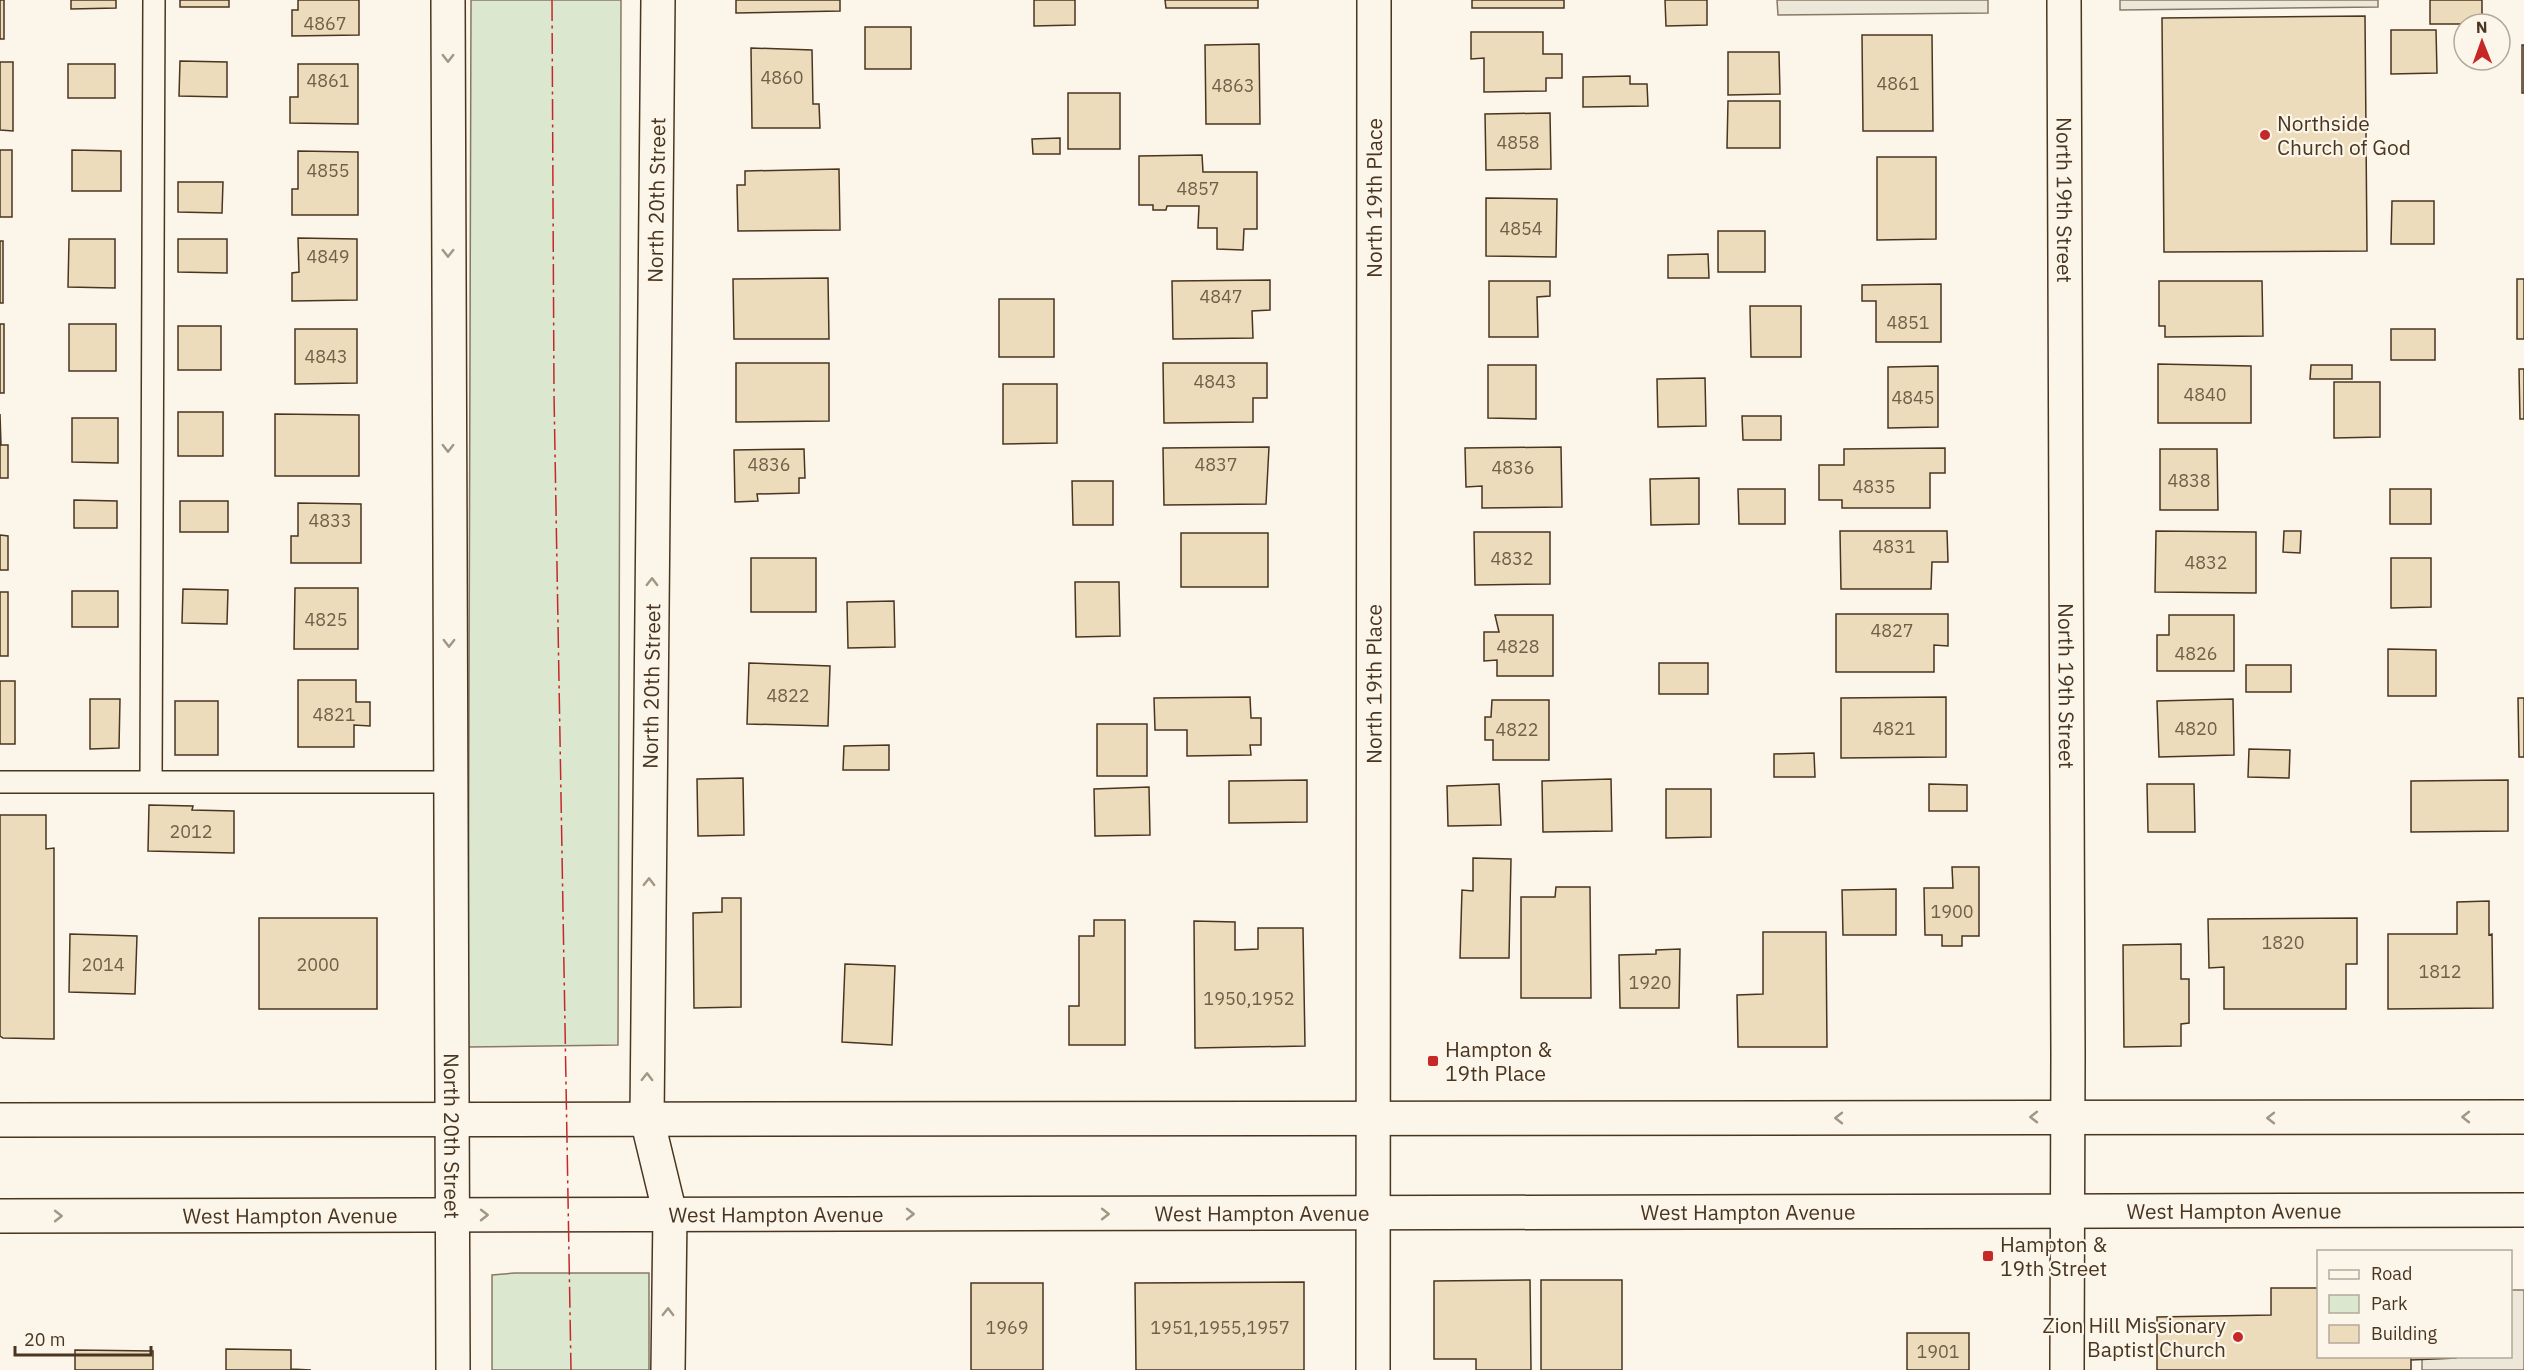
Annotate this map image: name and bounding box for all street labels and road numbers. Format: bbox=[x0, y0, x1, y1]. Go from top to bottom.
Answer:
street label: North 20th Street bbox=[641, 117, 671, 283]
street label: North 19th Street bbox=[2050, 117, 2079, 283]
street label: North 19th Place bbox=[1360, 118, 1388, 278]
street label: North 20th Street bbox=[636, 603, 666, 769]
street label: North 19th Street bbox=[2052, 603, 2081, 769]
street label: North 19th Place bbox=[1359, 604, 1388, 764]
street label: North 20th Street bbox=[438, 1053, 466, 1219]
street label: West Hampton Avenue bbox=[2126, 1196, 2342, 1225]
street label: West Hampton Avenue bbox=[1640, 1198, 1856, 1226]
street label: West Hampton Avenue bbox=[1154, 1199, 1370, 1227]
street label: West Hampton Avenue bbox=[668, 1200, 884, 1228]
street label: West Hampton Avenue bbox=[182, 1201, 398, 1230]

